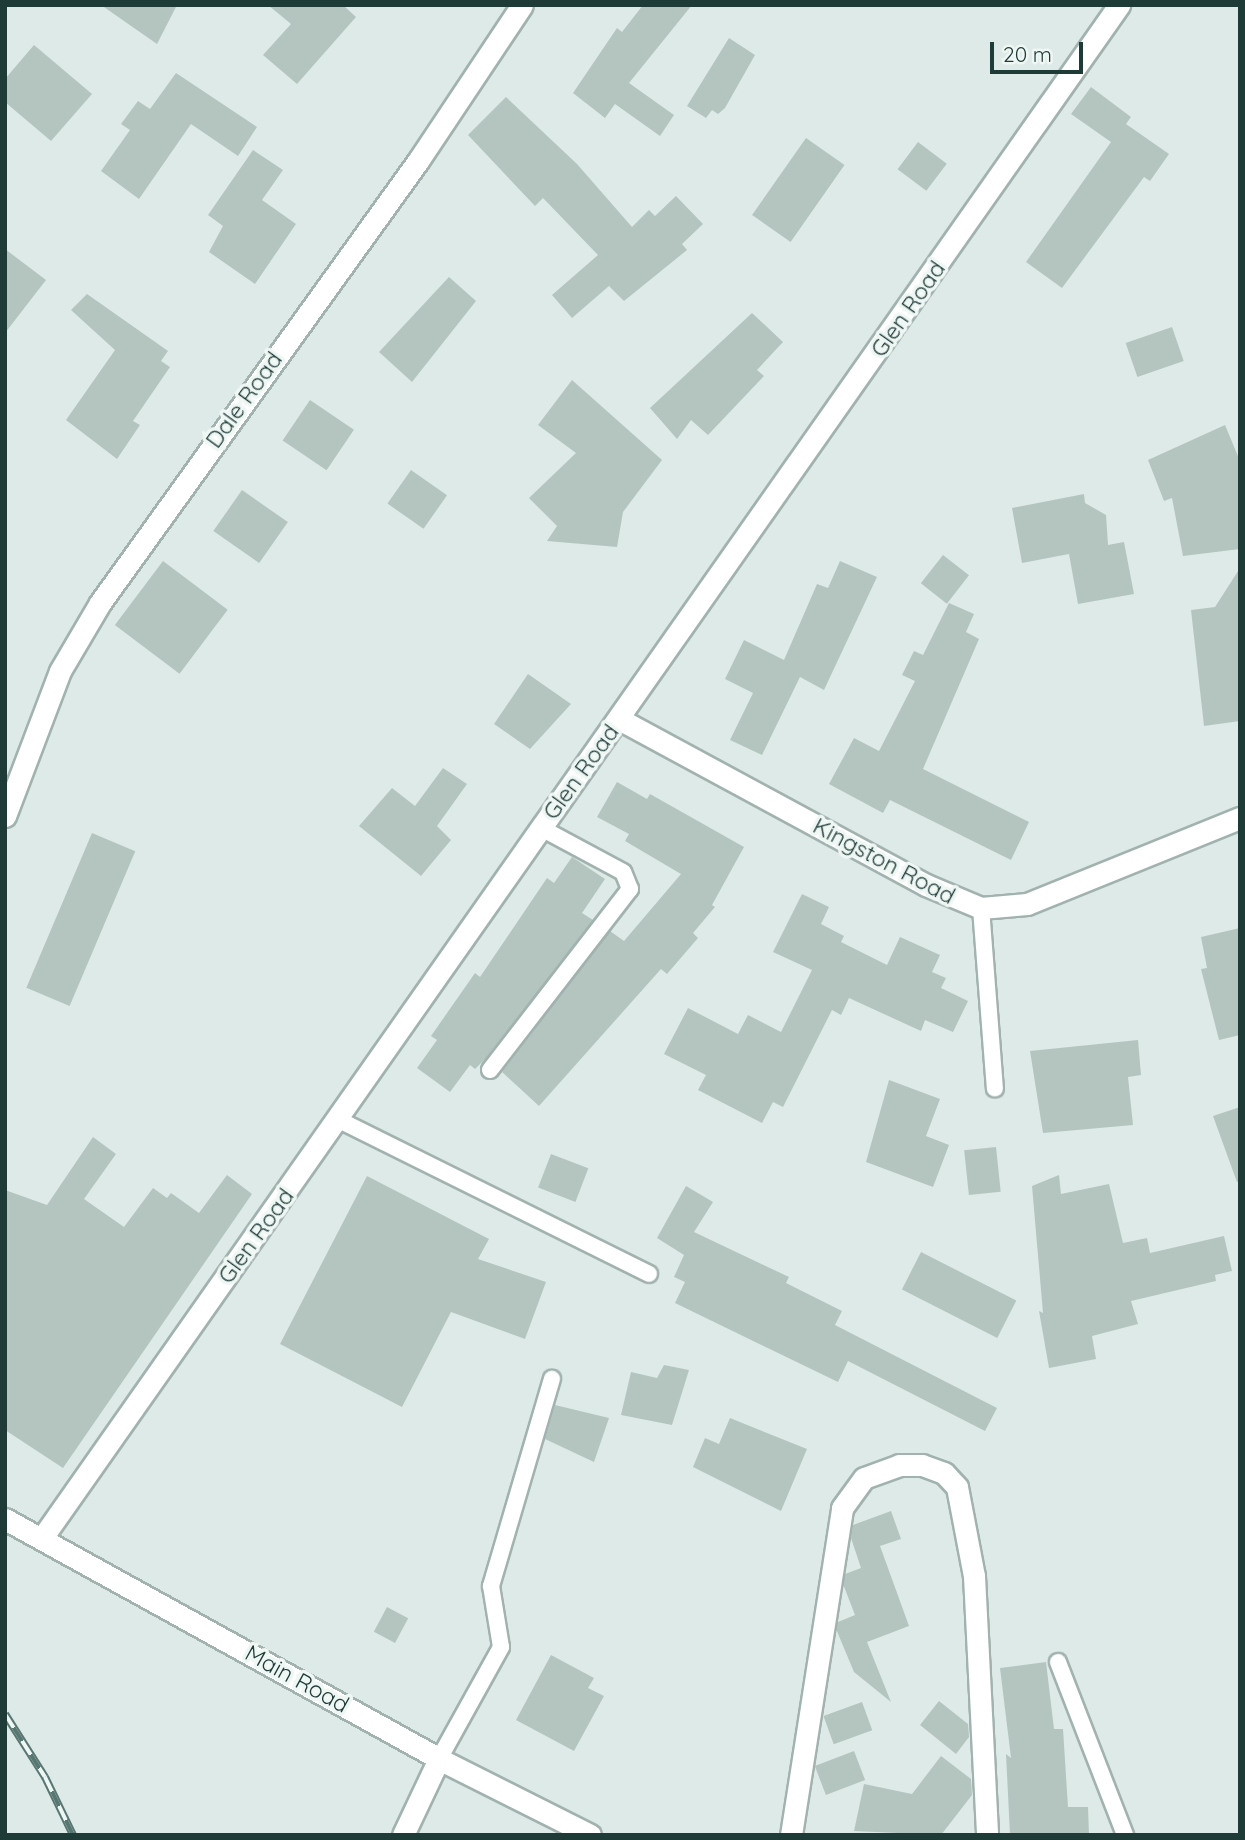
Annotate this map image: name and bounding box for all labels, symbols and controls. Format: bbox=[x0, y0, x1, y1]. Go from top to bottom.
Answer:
scale bar bbox=[993, 28, 1086, 72]
text: 20 m bbox=[1003, 41, 1052, 67]
street label: Glen Road bbox=[865, 256, 951, 362]
street label: Dale Road bbox=[200, 347, 288, 453]
street label: Glen Road bbox=[537, 719, 625, 825]
street label: Kingston Road bbox=[808, 812, 960, 910]
street label: Glen Road bbox=[212, 1183, 300, 1289]
street label: Main Road bbox=[240, 1639, 354, 1719]

